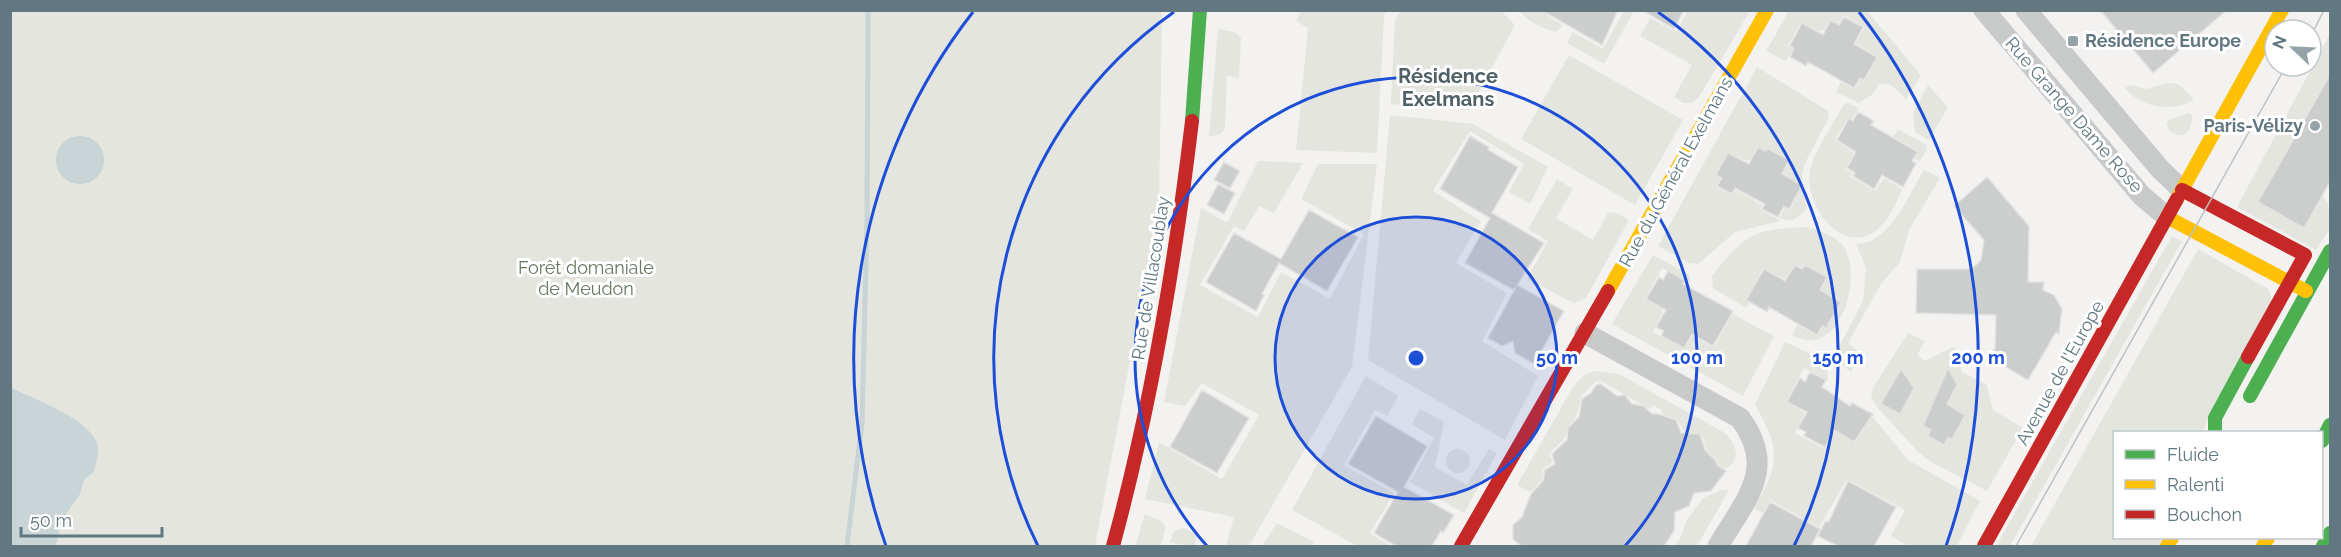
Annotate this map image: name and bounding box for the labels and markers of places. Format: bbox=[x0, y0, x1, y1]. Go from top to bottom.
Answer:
place label: Résidence Europe bbox=[2085, 30, 2241, 51]
marker: Résidence Europe bbox=[2066, 34, 2080, 48]
place label: Paris-Vélizy bbox=[2203, 115, 2303, 136]
marker: Paris-Vélizy bbox=[2308, 119, 2322, 133]
centre of rings bbox=[1406, 348, 1426, 368]

